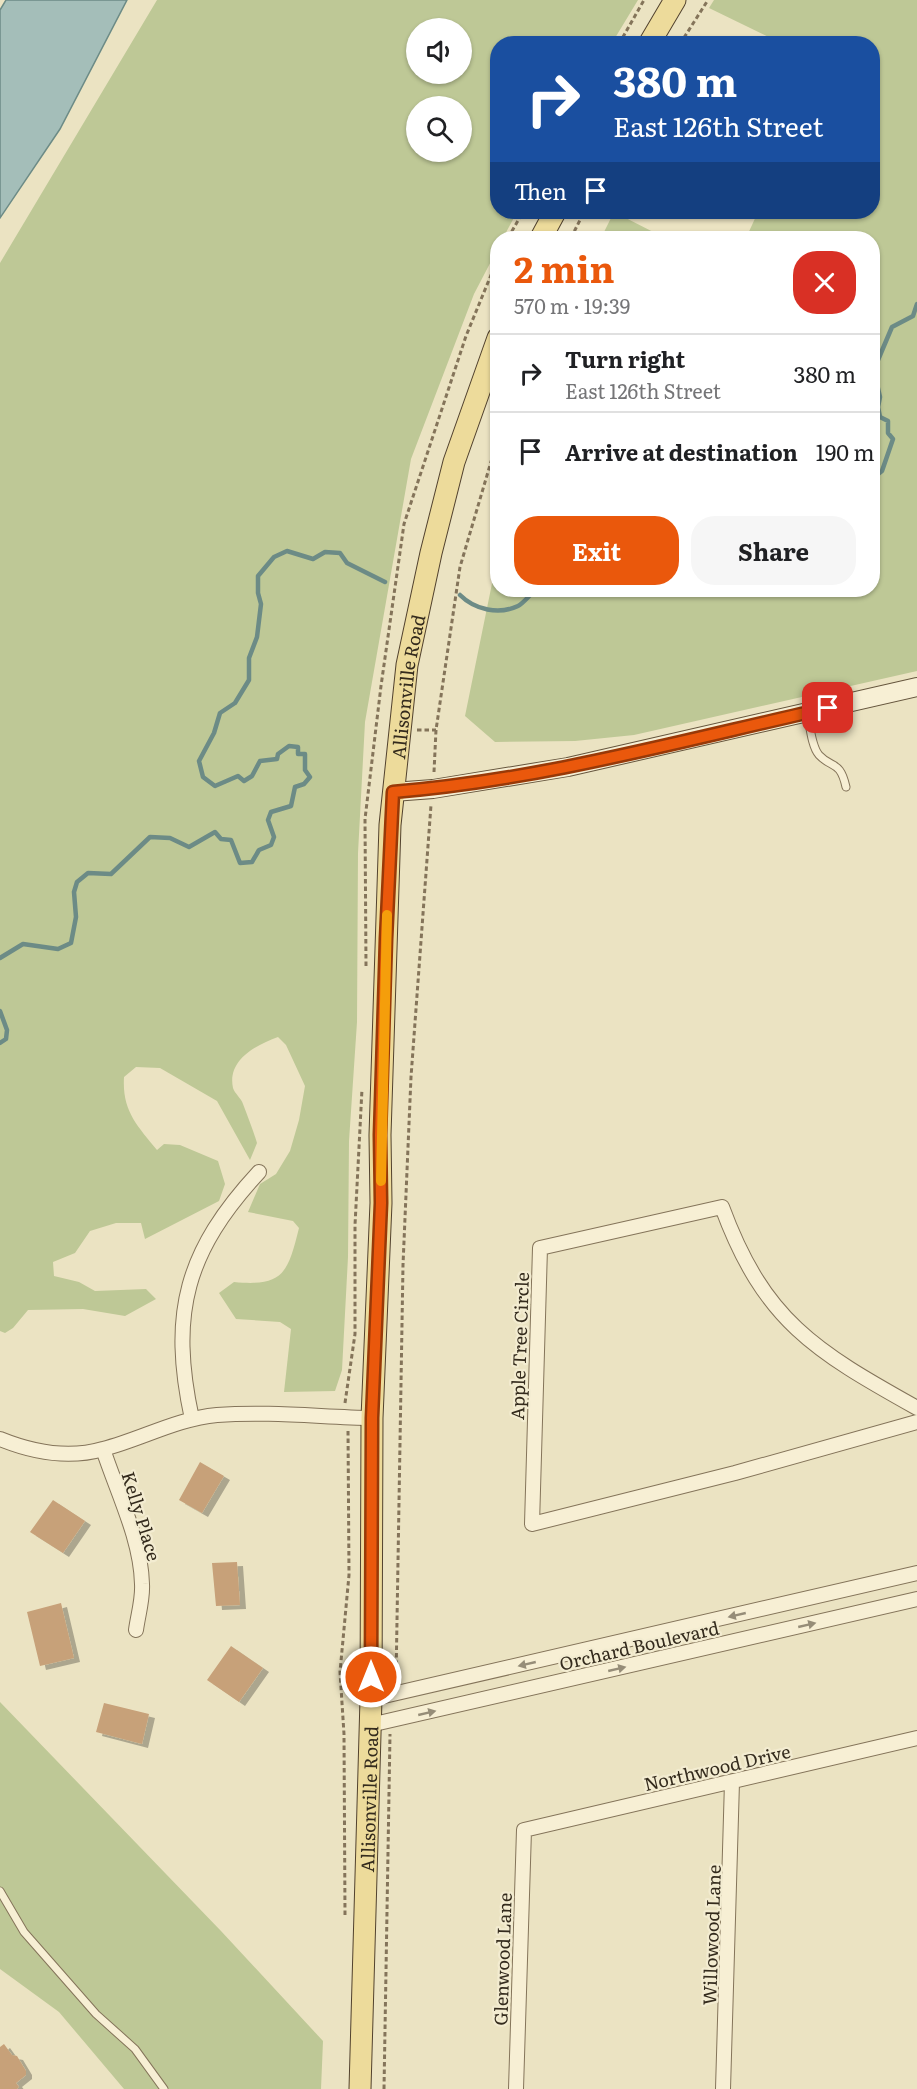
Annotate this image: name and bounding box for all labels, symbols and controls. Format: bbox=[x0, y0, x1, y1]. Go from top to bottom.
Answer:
map controls bbox=[406, 18, 472, 162]
button: sound bbox=[406, 18, 472, 84]
text: 380 m bbox=[613, 48, 737, 110]
icon: right bbox=[514, 60, 592, 138]
button: search bbox=[406, 96, 472, 162]
text: East 126th Street bbox=[613, 105, 823, 145]
text: Then bbox=[514, 174, 567, 207]
icon: arrive bbox=[579, 174, 612, 207]
text: 2 min bbox=[514, 241, 615, 294]
button: close bbox=[793, 251, 856, 314]
text: 570 m · 19:39 bbox=[514, 290, 630, 320]
text: Turn right bbox=[565, 342, 685, 375]
icon: right bbox=[514, 357, 547, 390]
text: 380 m bbox=[793, 357, 856, 390]
text: East 126th Street bbox=[565, 375, 721, 405]
icon: arrive bbox=[514, 435, 547, 468]
text: Arrive at destination bbox=[565, 435, 798, 468]
text: 190 m bbox=[816, 435, 875, 468]
button: Exit bbox=[514, 516, 679, 585]
button: Share bbox=[691, 516, 856, 585]
street label: Allisonville Road bbox=[384, 612, 431, 760]
pin bbox=[802, 682, 853, 733]
icon: arrive bbox=[811, 691, 844, 724]
street label: Apple Tree Circle bbox=[503, 1272, 535, 1420]
street label: Kelly Place bbox=[116, 1468, 168, 1564]
one-way arrow bbox=[727, 1611, 746, 1620]
street label: Orchard Boulevard bbox=[556, 1613, 722, 1677]
one-way arrow bbox=[798, 1619, 816, 1629]
position arrow bbox=[339, 1645, 403, 1709]
one-way arrow bbox=[517, 1660, 536, 1669]
one-way arrow bbox=[608, 1663, 626, 1673]
one-way arrow bbox=[418, 1708, 437, 1717]
street label: Allisonville Road bbox=[353, 1726, 384, 1873]
street label: Northwood Drive bbox=[641, 1737, 793, 1797]
street label: Willowood Lane bbox=[695, 1864, 727, 2006]
street label: Glenwood Lane bbox=[486, 1892, 518, 2026]

